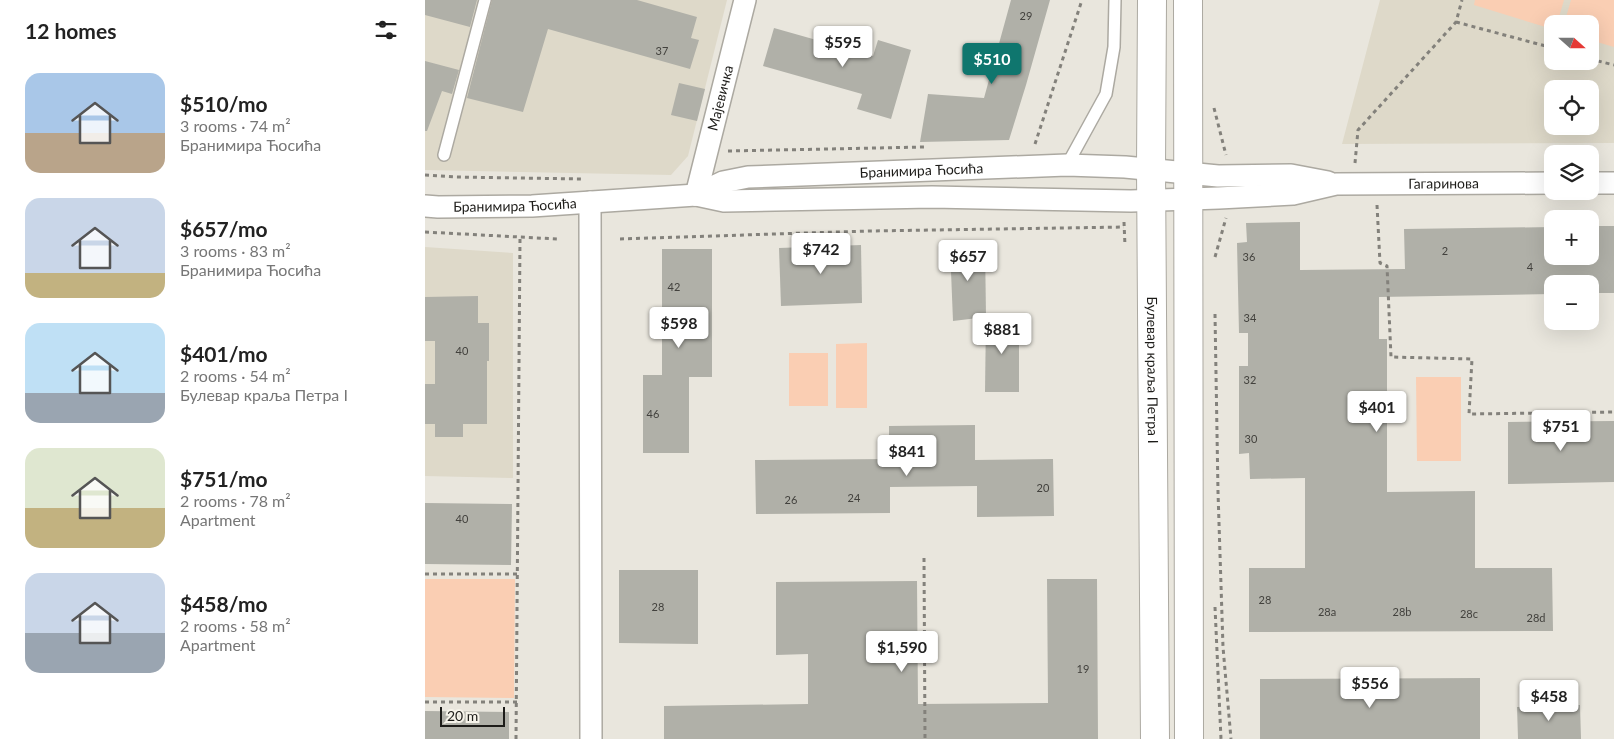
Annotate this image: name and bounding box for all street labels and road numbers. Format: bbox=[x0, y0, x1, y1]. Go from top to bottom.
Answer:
street label: Мајевичка bbox=[703, 63, 736, 132]
street label: Бранимира Ћосића bbox=[859, 159, 984, 181]
street label: Гагаринова bbox=[1408, 174, 1479, 192]
street label: Бранимира Ћосића bbox=[453, 194, 577, 215]
street label: Булевар краља Петра I bbox=[1144, 296, 1162, 444]

